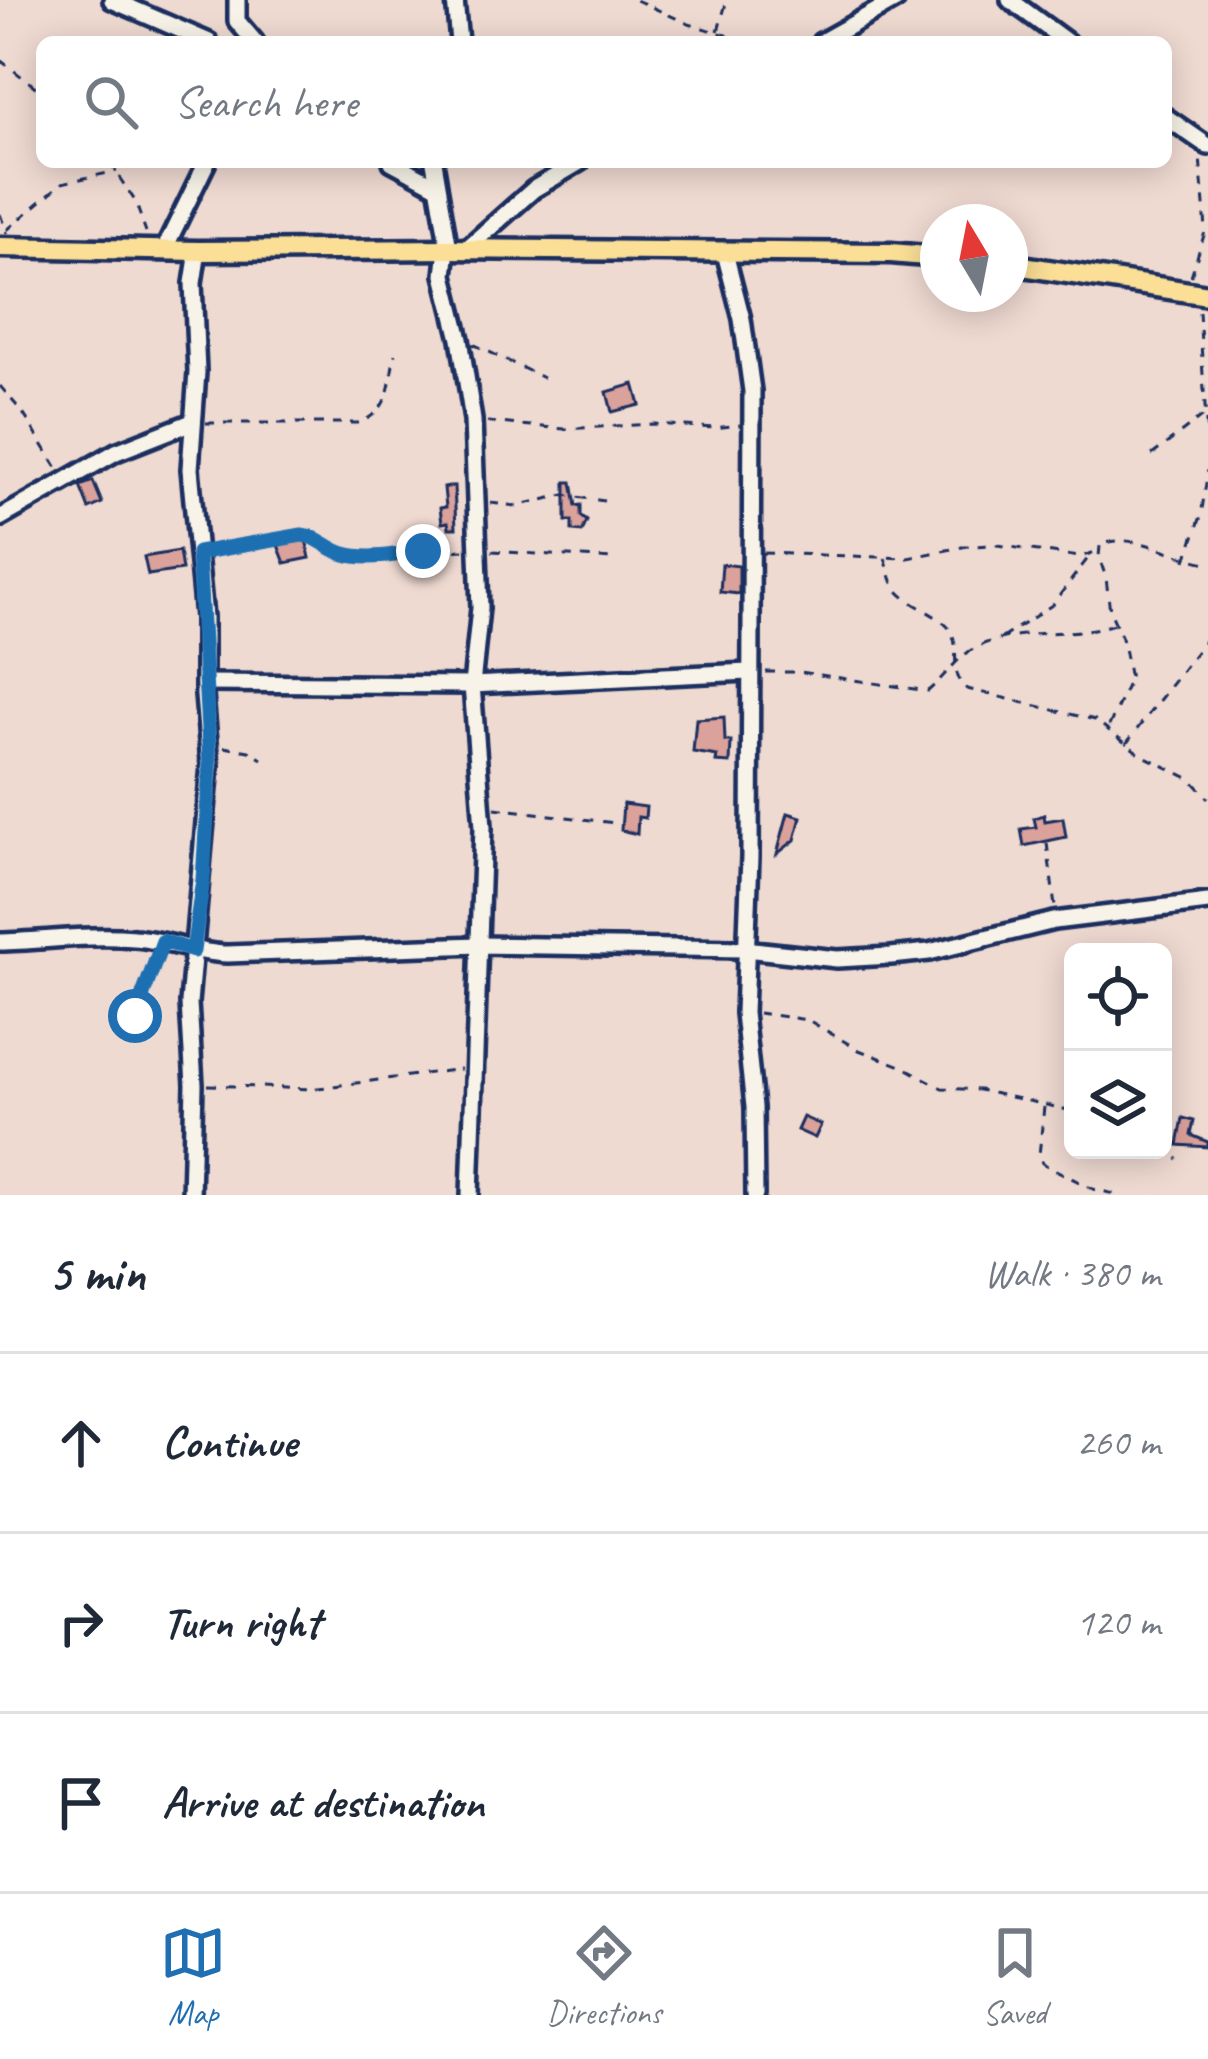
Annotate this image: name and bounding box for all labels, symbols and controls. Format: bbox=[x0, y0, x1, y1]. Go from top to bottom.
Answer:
search box bbox=[36, 36, 1172, 168]
icon: search bbox=[78, 69, 144, 135]
text: Search here bbox=[174, 74, 357, 131]
north arrow bbox=[920, 204, 1028, 312]
route end bbox=[396, 524, 450, 578]
map controls bbox=[1064, 943, 1172, 1159]
button: locate bbox=[1064, 943, 1172, 1051]
route start bbox=[108, 989, 162, 1043]
button: layers bbox=[1064, 1051, 1172, 1159]
text: 5 min bbox=[48, 1241, 145, 1305]
text: Walk · 380 m bbox=[984, 1249, 1160, 1298]
icon: ahead bbox=[48, 1410, 114, 1476]
text: Continue bbox=[162, 1414, 296, 1471]
text: 260 m bbox=[1076, 1418, 1160, 1467]
icon: right bbox=[48, 1590, 114, 1656]
text: Turn right bbox=[162, 1594, 320, 1651]
text: 120 m bbox=[1076, 1598, 1160, 1647]
icon: arrive bbox=[48, 1770, 114, 1836]
text: Arrive at destination bbox=[162, 1774, 484, 1831]
tab: Map bbox=[160, 1920, 226, 2034]
tab: Directions bbox=[547, 1920, 661, 2034]
tab: Saved bbox=[982, 1920, 1048, 2034]

